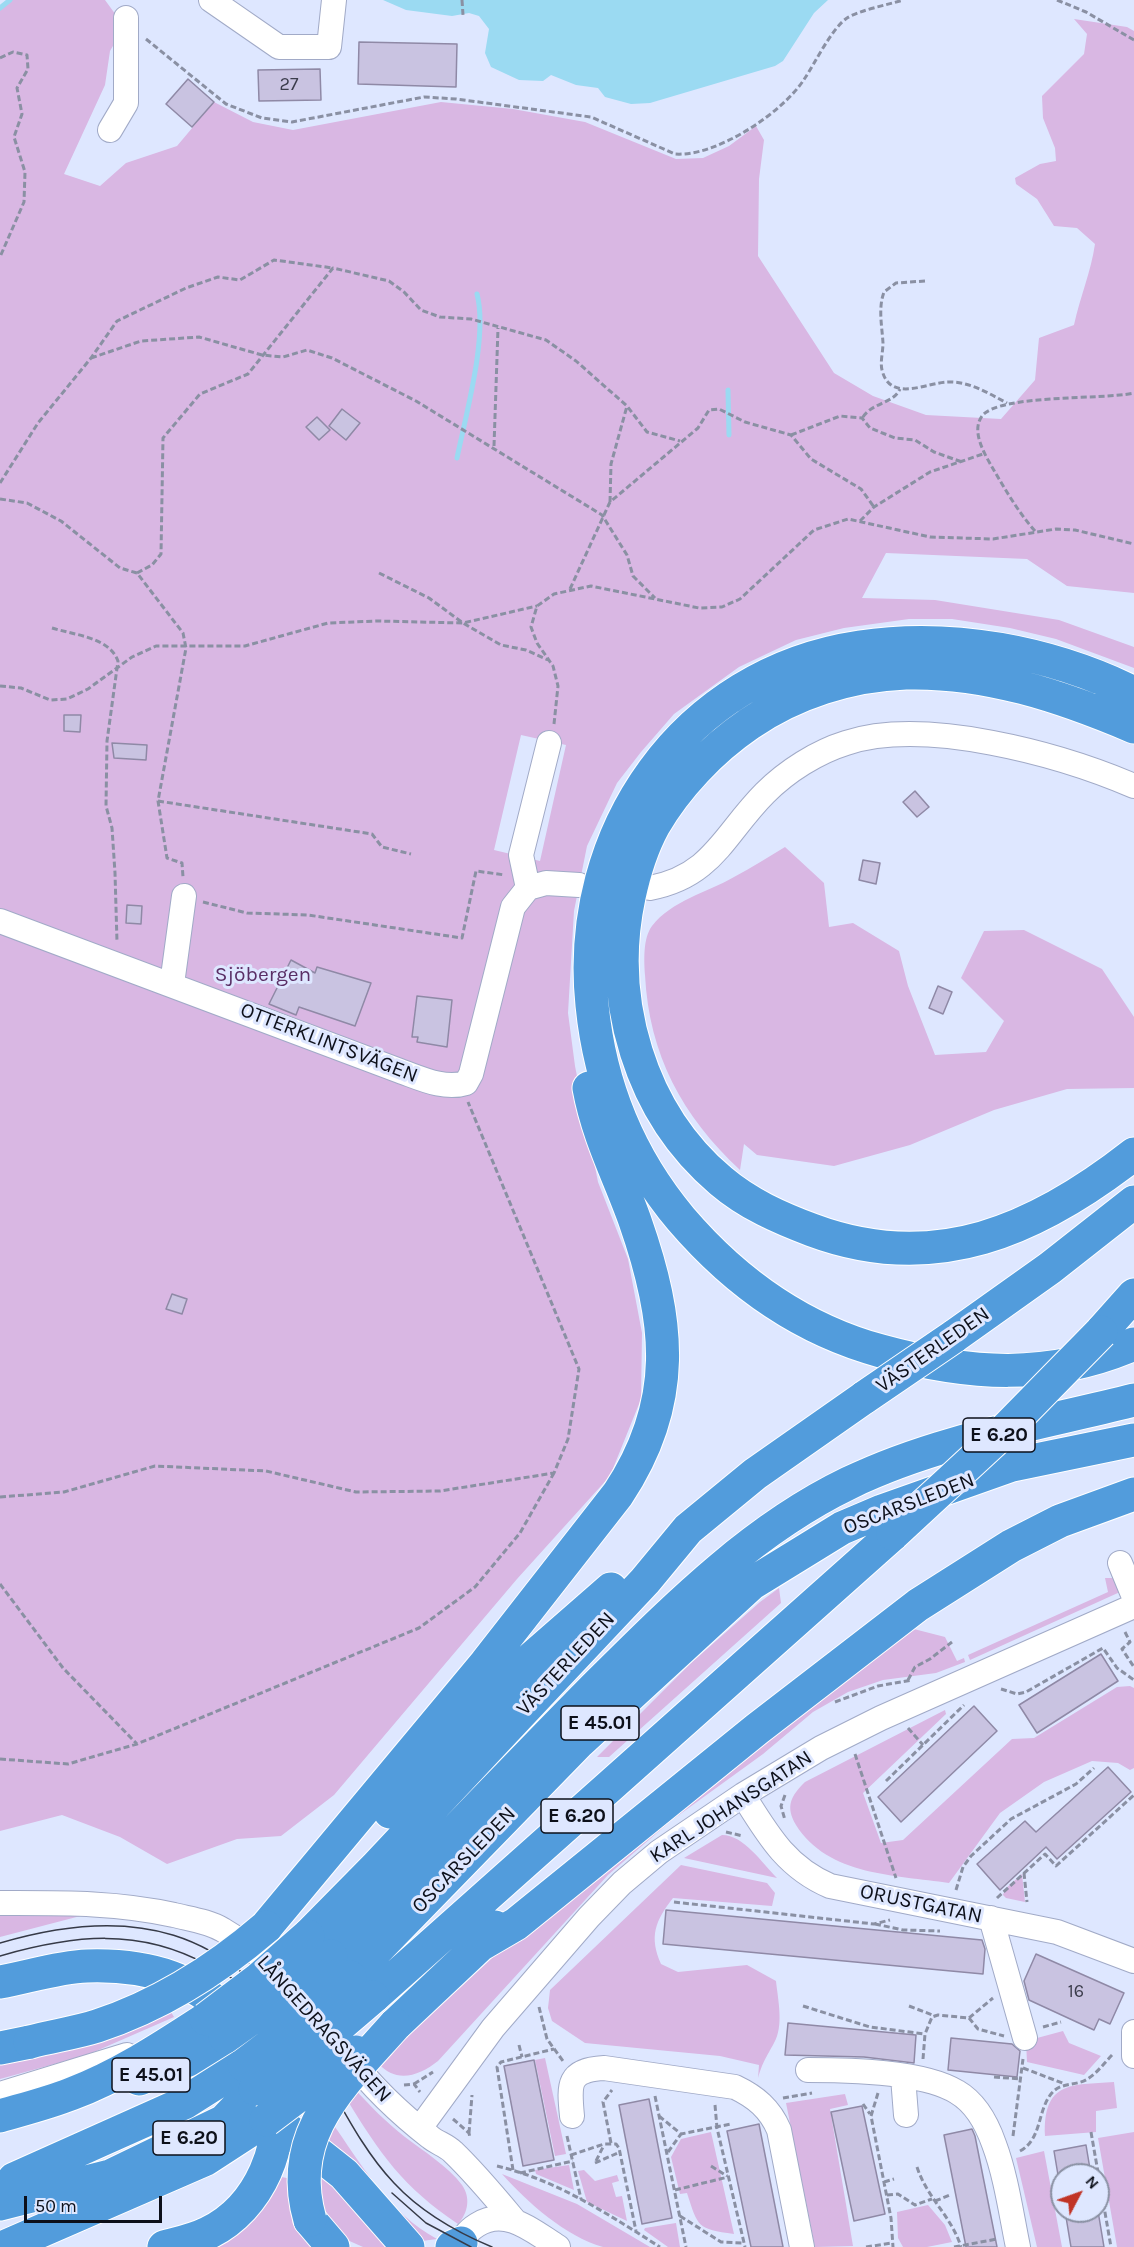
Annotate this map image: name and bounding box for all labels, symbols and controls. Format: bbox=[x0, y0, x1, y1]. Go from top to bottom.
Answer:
house number: 27 bbox=[280, 74, 298, 96]
park label: Sjöbergen bbox=[215, 962, 311, 988]
street label: OTTERKLINTSVÄGEN bbox=[237, 998, 421, 1088]
street label: VÄSTERLEDEN bbox=[871, 1302, 995, 1398]
road number: E 6.20 bbox=[963, 1418, 1035, 1452]
street label: OSCARSLEDEN bbox=[840, 1467, 978, 1541]
street label: VÄSTERLEDEN bbox=[512, 1607, 620, 1721]
road number: E 45.01 bbox=[561, 1706, 639, 1740]
street label: KARL JOHANSGATAN bbox=[645, 1745, 817, 1869]
road number: E 6.20 bbox=[541, 1799, 613, 1833]
street label: OSCARSLEDEN bbox=[407, 1801, 521, 1919]
street label: ORUSTGATAN bbox=[858, 1879, 984, 1929]
street label: LÅNGEDRAGSVÄGEN bbox=[251, 1950, 397, 2108]
house number: 16 bbox=[1068, 1981, 1084, 2003]
road number: E 45.01 bbox=[112, 2058, 190, 2092]
road number: E 6.20 bbox=[153, 2121, 225, 2155]
north arrow bbox=[1050, 2163, 1110, 2223]
text: N bbox=[1082, 2172, 1103, 2193]
scale bar bbox=[27, 2184, 165, 2222]
text: 50 m bbox=[35, 2195, 77, 2217]

